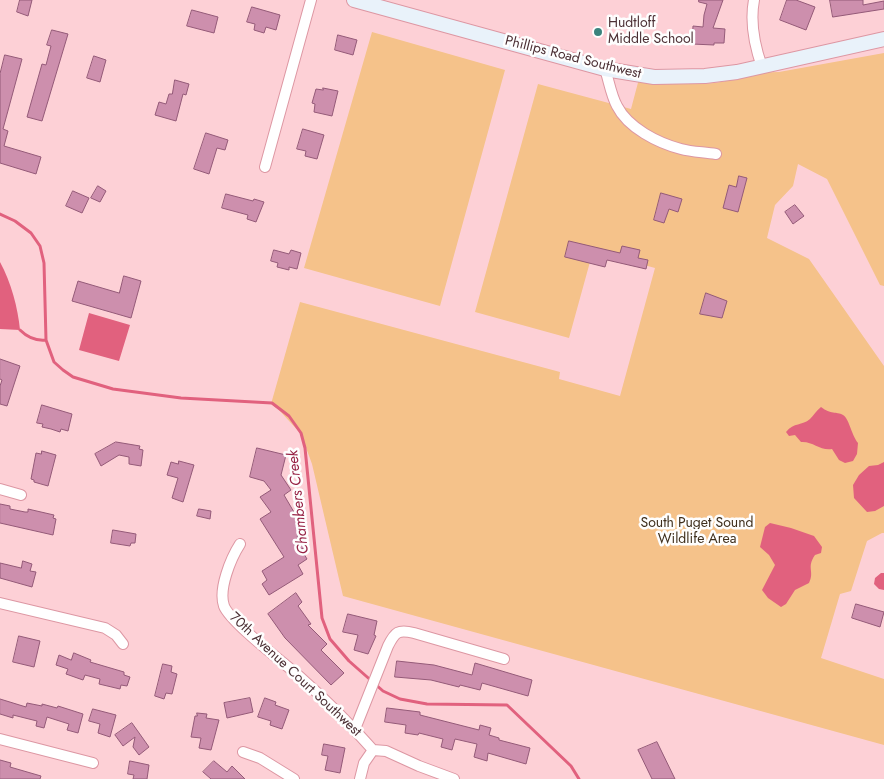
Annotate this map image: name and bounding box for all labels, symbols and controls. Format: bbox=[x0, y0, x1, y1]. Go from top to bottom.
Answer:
place label: Hudtloff Middle School bbox=[608, 16, 694, 48]
marker: Hudtloff Middle School bbox=[592, 26, 604, 38]
street label: Phillips Road Southwest bbox=[503, 33, 643, 83]
water label: Chambers Creek bbox=[285, 449, 313, 555]
park label: South Puget Sound Wildlife Area bbox=[640, 516, 754, 548]
street label: 70th Avenue Court Southwest bbox=[226, 609, 364, 741]

